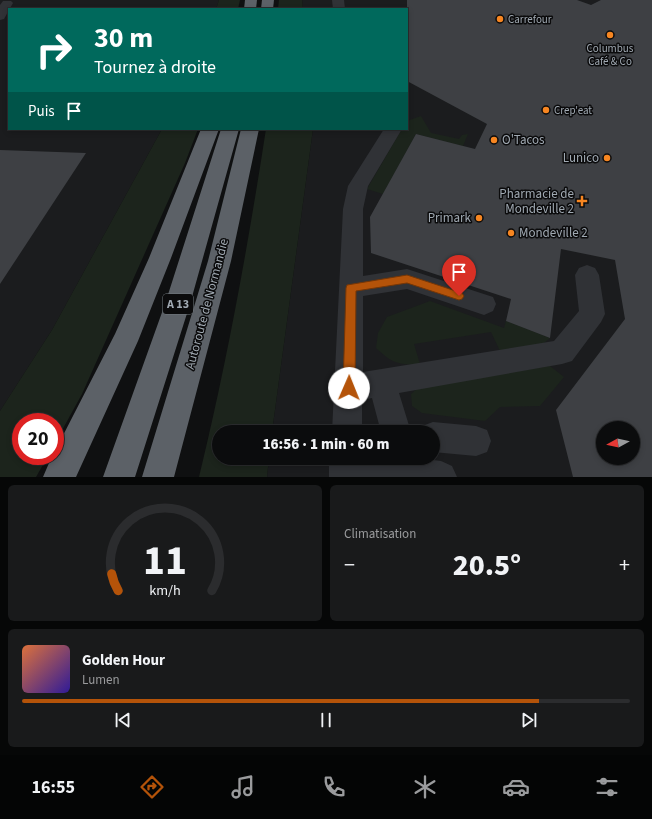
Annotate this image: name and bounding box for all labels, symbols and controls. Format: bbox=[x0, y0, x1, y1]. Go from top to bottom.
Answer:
place label: Carrefour bbox=[508, 12, 552, 27]
marker: Carrefour bbox=[495, 14, 505, 24]
text: 30 m bbox=[94, 18, 153, 58]
icon: right bbox=[28, 24, 80, 76]
marker: Columbus Café & Co bbox=[605, 30, 615, 40]
place label: Columbus Café & Co bbox=[587, 41, 634, 69]
text: Tournez à droite bbox=[94, 55, 216, 80]
icon: arrive bbox=[63, 100, 85, 122]
text: Puis bbox=[28, 101, 55, 122]
place label: Crep'eat bbox=[554, 103, 592, 118]
marker: Crep'eat bbox=[541, 105, 551, 115]
place label: O'Tacos bbox=[502, 131, 545, 149]
marker: O'Tacos bbox=[489, 135, 499, 145]
place label: Lunico bbox=[563, 149, 599, 167]
marker: Lunico bbox=[602, 153, 612, 163]
place label: Pharmacie de Mondeville 2 bbox=[499, 185, 574, 218]
marker: Pharmacie de Mondeville 2 bbox=[577, 196, 587, 206]
place label: Primark bbox=[428, 209, 472, 227]
marker: Primark bbox=[474, 213, 484, 223]
place label: Mondeville 2 bbox=[519, 224, 588, 242]
marker: Mondeville 2 bbox=[506, 228, 516, 238]
street label: Autoroute de Normandie bbox=[181, 237, 233, 371]
pin bbox=[442, 255, 476, 296]
icon: arrive bbox=[448, 261, 470, 283]
road number: A 13 bbox=[163, 294, 193, 314]
position arrow bbox=[328, 367, 370, 409]
speed limit sign: 20 bbox=[12, 413, 64, 465]
north arrow bbox=[596, 421, 640, 465]
map controls bbox=[596, 421, 640, 465]
text: 16:56 · 1 min · 60 m bbox=[263, 434, 389, 455]
text: Climatisation bbox=[344, 525, 416, 543]
text: 11 bbox=[143, 531, 187, 591]
text: 20.5° bbox=[453, 544, 521, 587]
text: − bbox=[344, 549, 355, 581]
text: + bbox=[619, 549, 630, 581]
text: km/h bbox=[149, 580, 181, 601]
text: Golden Hour bbox=[82, 650, 165, 671]
text: Lumen bbox=[82, 671, 120, 689]
icon: previous bbox=[112, 709, 134, 731]
icon: pause bbox=[315, 709, 337, 731]
icon: next bbox=[518, 709, 540, 731]
icon: directions bbox=[138, 773, 166, 801]
icon: music bbox=[229, 773, 257, 801]
icon: phone bbox=[320, 773, 348, 801]
icon: climate bbox=[411, 773, 439, 801]
icon: car bbox=[502, 773, 530, 801]
icon: filters bbox=[593, 773, 621, 801]
text: 16:55 bbox=[31, 775, 75, 800]

